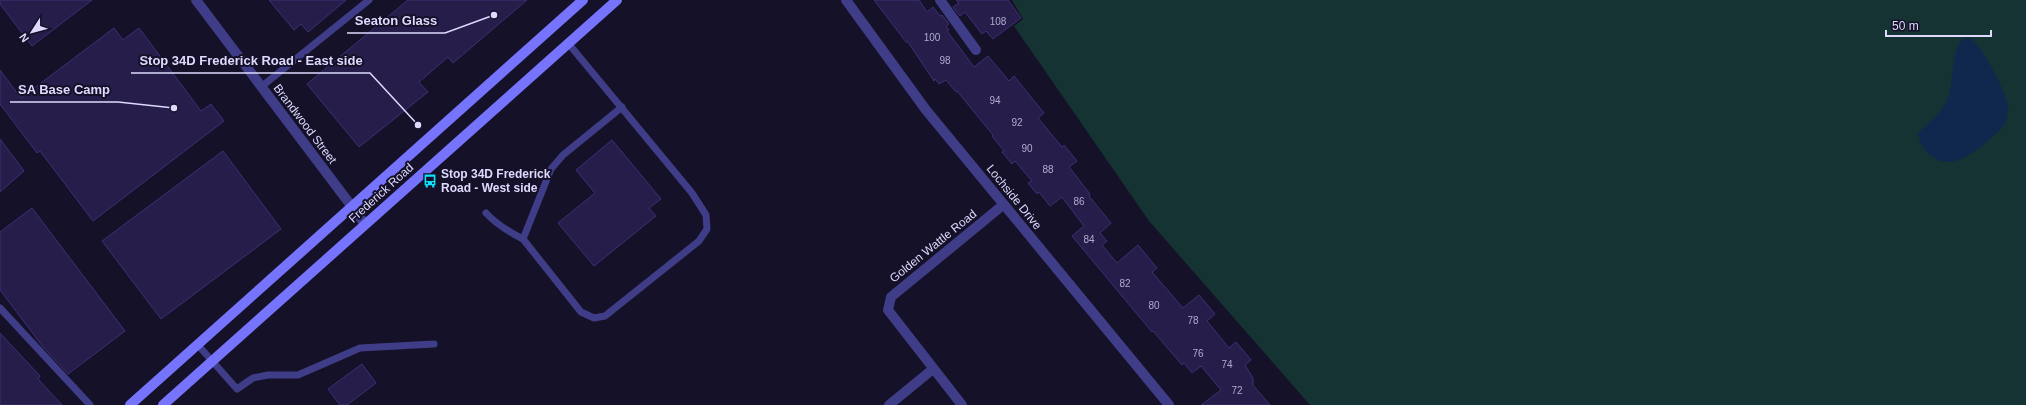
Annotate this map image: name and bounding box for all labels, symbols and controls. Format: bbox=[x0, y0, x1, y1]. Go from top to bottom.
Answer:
callout: Seaton Glass bbox=[347, 8, 445, 33]
north arrow bbox=[12, 12, 52, 52]
scale bar bbox=[1886, 12, 1991, 38]
text: Seaton Glass bbox=[355, 13, 437, 28]
house number: 108 bbox=[990, 16, 1007, 27]
text: 50 m bbox=[1892, 19, 1919, 33]
text: N bbox=[17, 31, 31, 45]
house number: 100 bbox=[924, 32, 941, 43]
callout: Stop 34D Frederick Road - East side bbox=[131, 48, 370, 73]
text: Stop 34D Frederick Road - East side bbox=[139, 53, 363, 68]
house number: 98 bbox=[939, 55, 951, 66]
callout: SA Base Camp bbox=[10, 77, 118, 102]
street label: Brandwood Street bbox=[271, 81, 340, 167]
text: SA Base Camp bbox=[18, 82, 110, 97]
house number: 94 bbox=[989, 95, 1001, 106]
house number: 92 bbox=[1011, 117, 1023, 128]
house number: 90 bbox=[1021, 143, 1033, 154]
street label: Frederick Road bbox=[346, 160, 416, 226]
street label: Lochside Drive bbox=[984, 162, 1045, 232]
house number: 88 bbox=[1042, 164, 1054, 175]
place label: Stop 34D Frederick Road - West side bbox=[441, 167, 551, 195]
bus stop icon: Stop 34D Frederick Road - West side bbox=[422, 173, 438, 189]
house number: 86 bbox=[1073, 196, 1085, 207]
street label: Golden Wattle Road bbox=[887, 207, 979, 285]
house number: 84 bbox=[1083, 234, 1095, 245]
house number: 82 bbox=[1119, 278, 1131, 289]
house number: 80 bbox=[1148, 300, 1160, 311]
house number: 78 bbox=[1187, 315, 1199, 326]
house number: 76 bbox=[1192, 348, 1204, 359]
house number: 74 bbox=[1221, 359, 1233, 370]
house number: 72 bbox=[1231, 385, 1243, 396]

